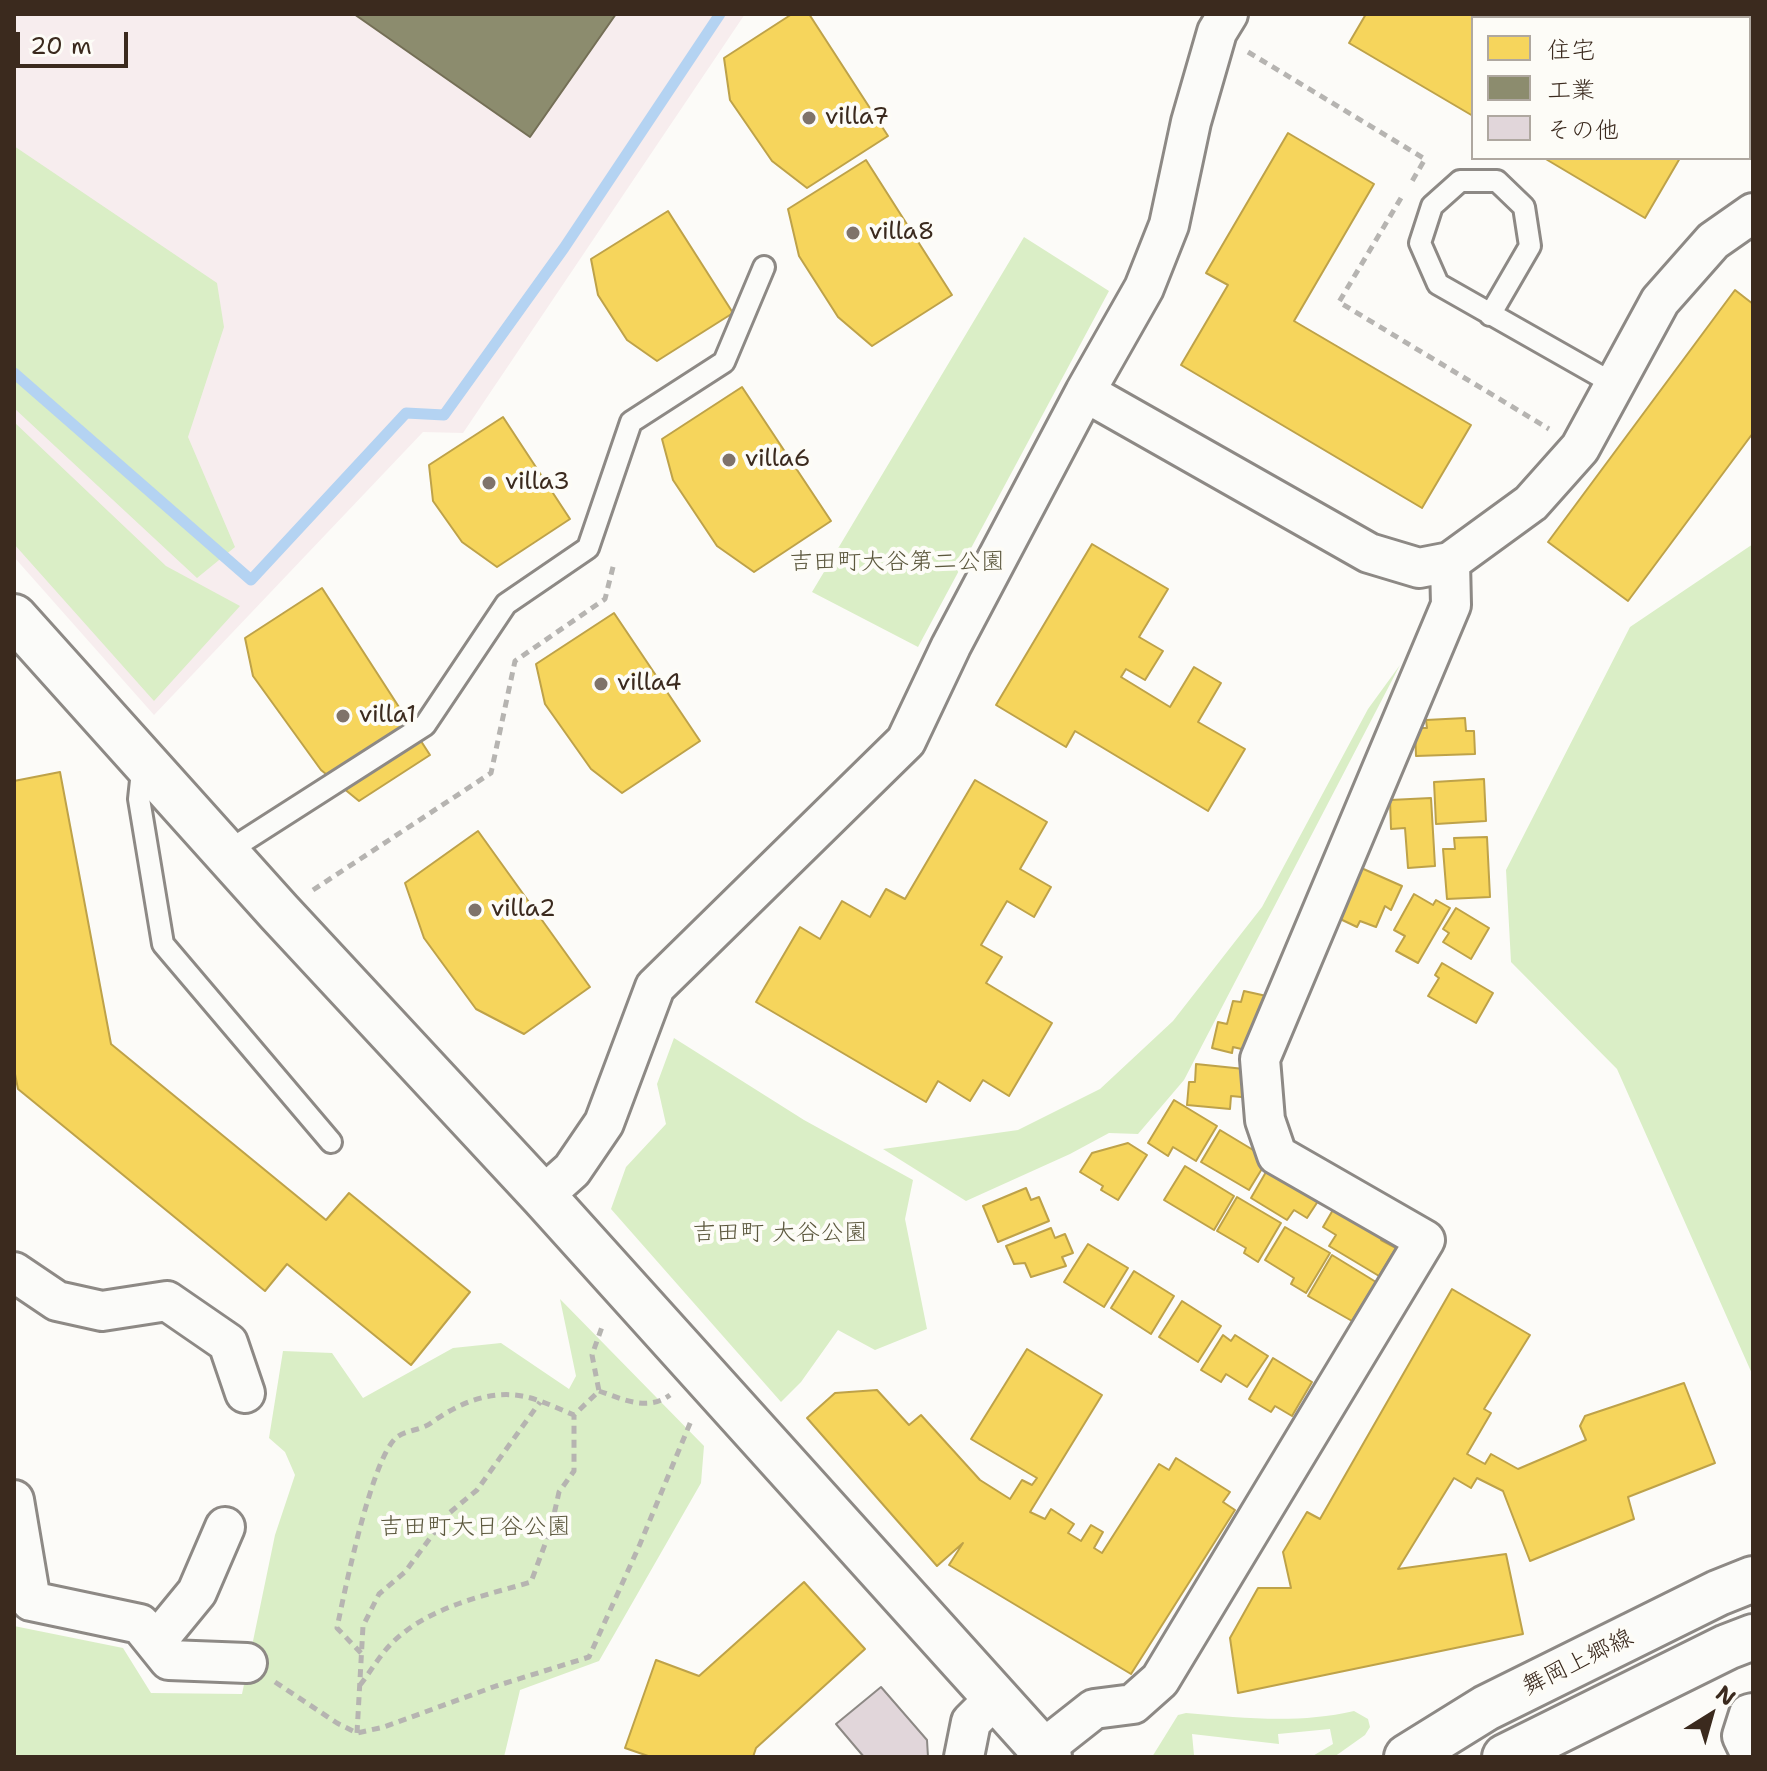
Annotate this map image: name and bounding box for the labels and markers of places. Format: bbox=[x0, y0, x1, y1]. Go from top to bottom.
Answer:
place label: villa7 bbox=[825, 104, 889, 132]
marker: villa7 bbox=[800, 109, 818, 127]
place label: villa8 bbox=[869, 219, 935, 247]
marker: villa8 bbox=[844, 224, 862, 242]
place label: villa6 bbox=[745, 446, 811, 474]
marker: villa6 bbox=[720, 451, 738, 469]
place label: villa3 bbox=[505, 469, 570, 497]
marker: villa3 bbox=[480, 474, 498, 492]
place label: villa4 bbox=[617, 670, 681, 698]
marker: villa4 bbox=[592, 675, 610, 693]
place label: villa1 bbox=[359, 702, 416, 730]
marker: villa1 bbox=[334, 707, 352, 725]
place label: villa2 bbox=[491, 896, 556, 924]
marker: villa2 bbox=[466, 901, 484, 919]

